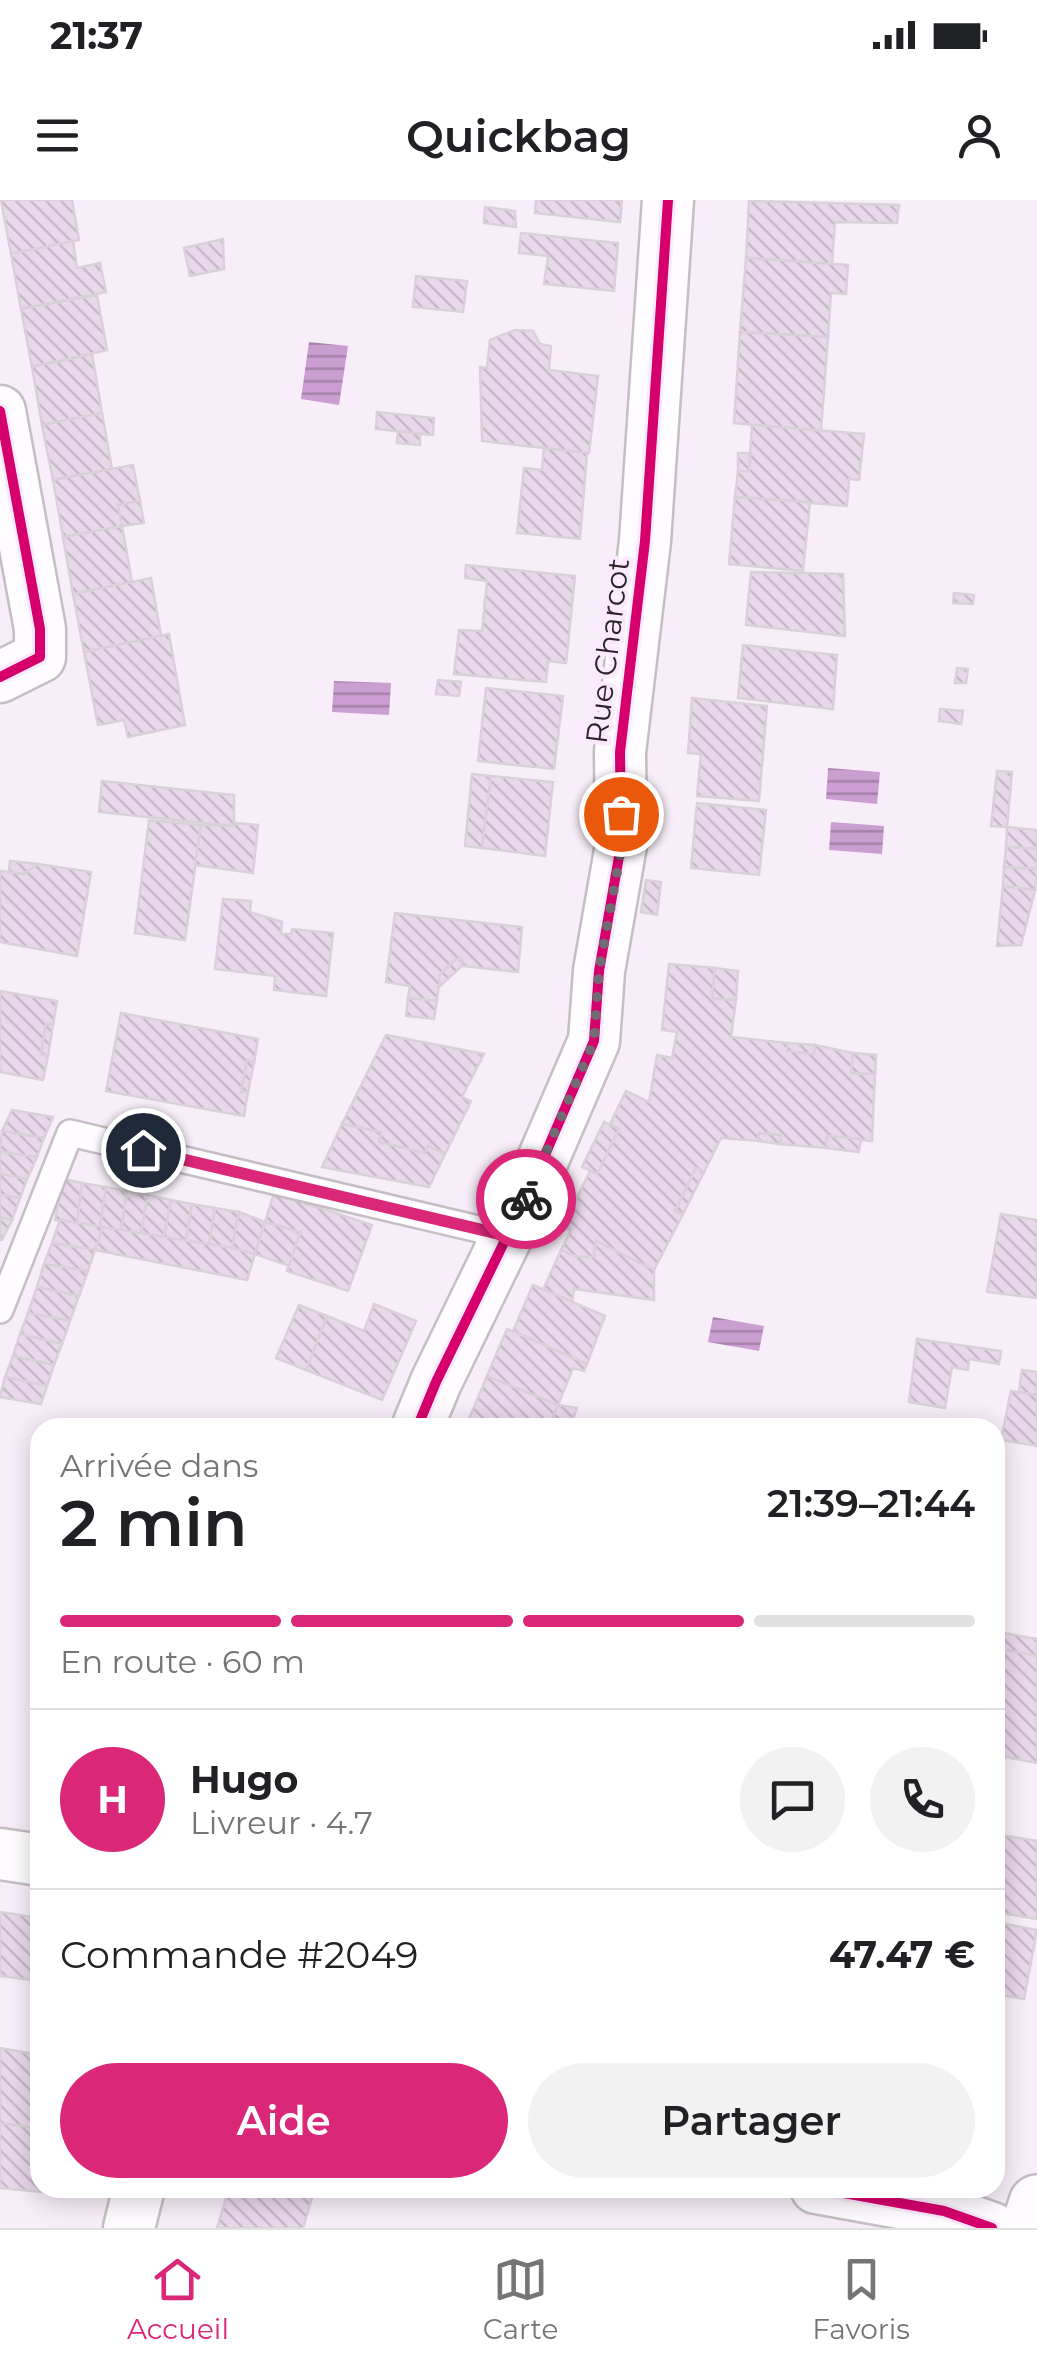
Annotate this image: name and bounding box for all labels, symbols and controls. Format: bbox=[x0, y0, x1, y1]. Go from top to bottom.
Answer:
text: 21:37 bbox=[50, 12, 143, 59]
icon: menu bbox=[30, 108, 85, 163]
text: Quickbag bbox=[406, 108, 631, 163]
icon: person bbox=[952, 108, 1007, 163]
street label: Rue Charcot bbox=[578, 556, 637, 746]
pin bbox=[579, 772, 664, 857]
icon: bag bbox=[594, 787, 649, 842]
pin bbox=[101, 1108, 186, 1193]
icon: home bbox=[116, 1123, 171, 1178]
courier bbox=[476, 1149, 576, 1249]
icon: bike bbox=[499, 1172, 554, 1227]
text: Arrivée dans bbox=[60, 1446, 258, 1485]
text: 21:39–21:44 bbox=[767, 1480, 975, 1527]
text: 2 min bbox=[60, 1483, 248, 1562]
text: En route · 60 m bbox=[60, 1642, 305, 1681]
button: chat bbox=[740, 1747, 845, 1852]
button: phone bbox=[870, 1747, 975, 1852]
text: Hugo bbox=[190, 1756, 298, 1803]
text: H bbox=[97, 1776, 128, 1823]
text: Livreur · 4.7 bbox=[190, 1803, 373, 1842]
text: Commande #2049 bbox=[60, 1931, 418, 1978]
text: 47.47 € bbox=[829, 1931, 975, 1978]
button: Aide bbox=[60, 2063, 508, 2178]
button: Partager bbox=[528, 2063, 975, 2178]
tab: Accueil bbox=[127, 2252, 229, 2346]
tab: Carte bbox=[483, 2252, 558, 2346]
tab: Favoris bbox=[812, 2252, 910, 2346]

